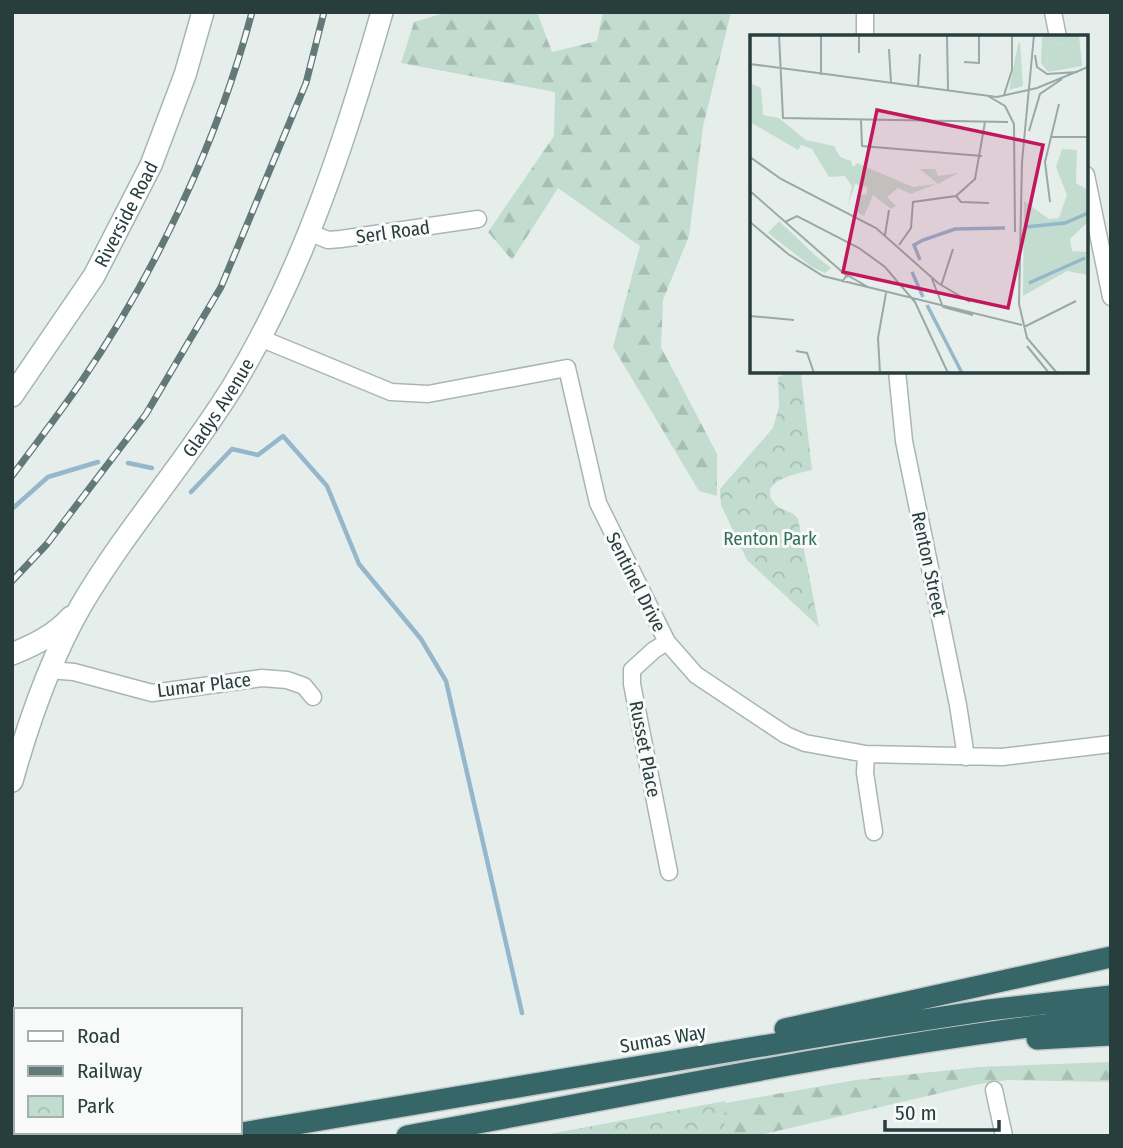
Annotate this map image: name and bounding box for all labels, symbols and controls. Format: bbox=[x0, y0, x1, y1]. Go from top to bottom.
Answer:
inset map bbox=[750, 35, 1088, 373]
street label: Riverside Road bbox=[89, 157, 162, 271]
street label: Serl Road bbox=[355, 215, 431, 249]
street label: Gladys Avenue bbox=[177, 354, 258, 461]
street label: Renton Street bbox=[907, 509, 951, 619]
park label: Renton Park bbox=[723, 527, 817, 550]
street label: Sentinel Drive bbox=[601, 528, 671, 636]
street label: Lumar Place bbox=[156, 668, 252, 702]
street label: Russet Place bbox=[624, 699, 666, 799]
legend bbox=[14, 1008, 242, 1134]
street label: Sumas Way bbox=[618, 1020, 708, 1058]
text: Road bbox=[77, 1023, 121, 1049]
text: Railway bbox=[77, 1058, 143, 1084]
scale bar bbox=[885, 1088, 999, 1132]
text: Park bbox=[77, 1093, 115, 1119]
text: 50 m bbox=[895, 1100, 937, 1126]

